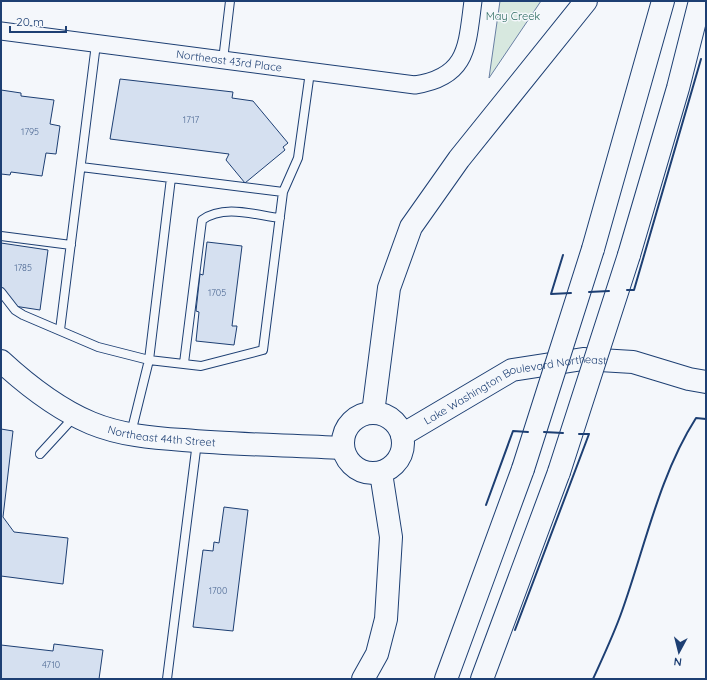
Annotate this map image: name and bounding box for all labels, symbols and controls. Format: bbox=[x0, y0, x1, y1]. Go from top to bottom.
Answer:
scale bar bbox=[10, 8, 66, 34]
park label: May Creek bbox=[486, 9, 540, 23]
text: 20 m bbox=[16, 14, 44, 29]
street label: Northeast 43rd Place bbox=[175, 47, 283, 75]
house number: 1717 bbox=[183, 114, 200, 125]
house number: 1795 bbox=[21, 126, 39, 137]
house number: 1785 bbox=[14, 262, 32, 273]
house number: 1705 bbox=[208, 287, 226, 298]
street label: Lake Washington Boulevard Northeast bbox=[421, 352, 608, 428]
street label: Northeast 44th Street bbox=[106, 422, 216, 449]
house number: 1700 bbox=[209, 585, 227, 596]
north arrow bbox=[659, 632, 699, 672]
text: N bbox=[673, 654, 683, 669]
house number: 4710 bbox=[42, 659, 60, 670]

